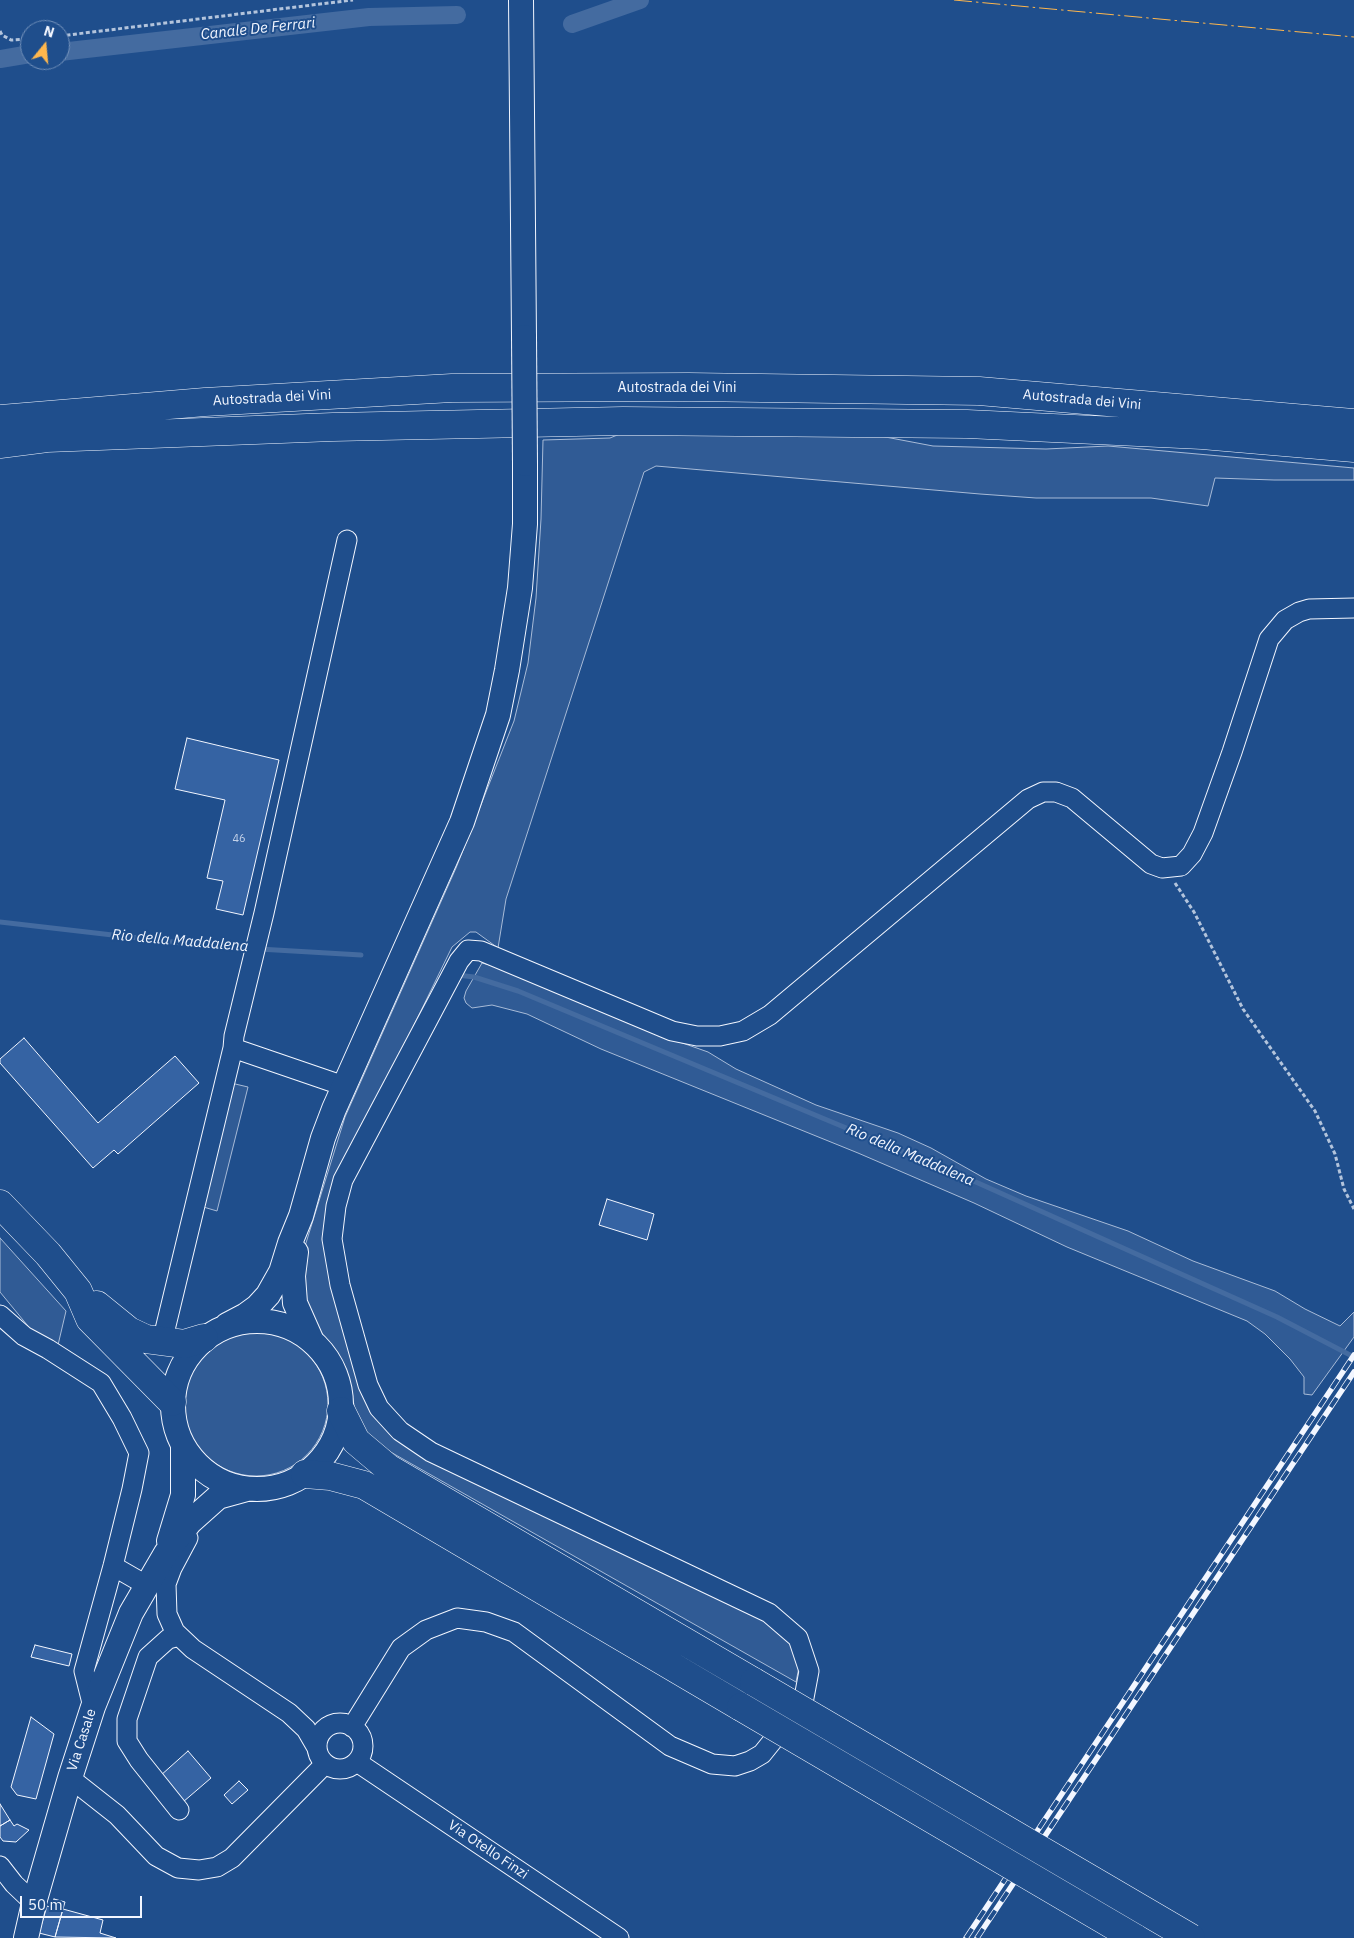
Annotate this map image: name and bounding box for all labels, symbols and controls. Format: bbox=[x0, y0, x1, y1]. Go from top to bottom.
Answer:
water label: Canale De Ferrari bbox=[200, 14, 316, 44]
north arrow bbox=[20, 20, 70, 70]
text: N bbox=[42, 22, 57, 42]
street label: Autostrada dei Vini bbox=[618, 380, 736, 396]
street label: Autostrada dei Vini bbox=[1022, 386, 1142, 414]
street label: Autostrada dei Vini bbox=[212, 387, 332, 409]
house number: 46 bbox=[232, 832, 246, 846]
water label: Rio della Maddalena bbox=[111, 926, 249, 956]
water label: Rio della Maddalena bbox=[843, 1120, 977, 1190]
street label: Via Casale bbox=[64, 1707, 100, 1773]
street label: Via Otello Finzi bbox=[445, 1817, 531, 1883]
scale bar bbox=[22, 1886, 145, 1918]
text: 50 m bbox=[28, 1895, 63, 1914]

